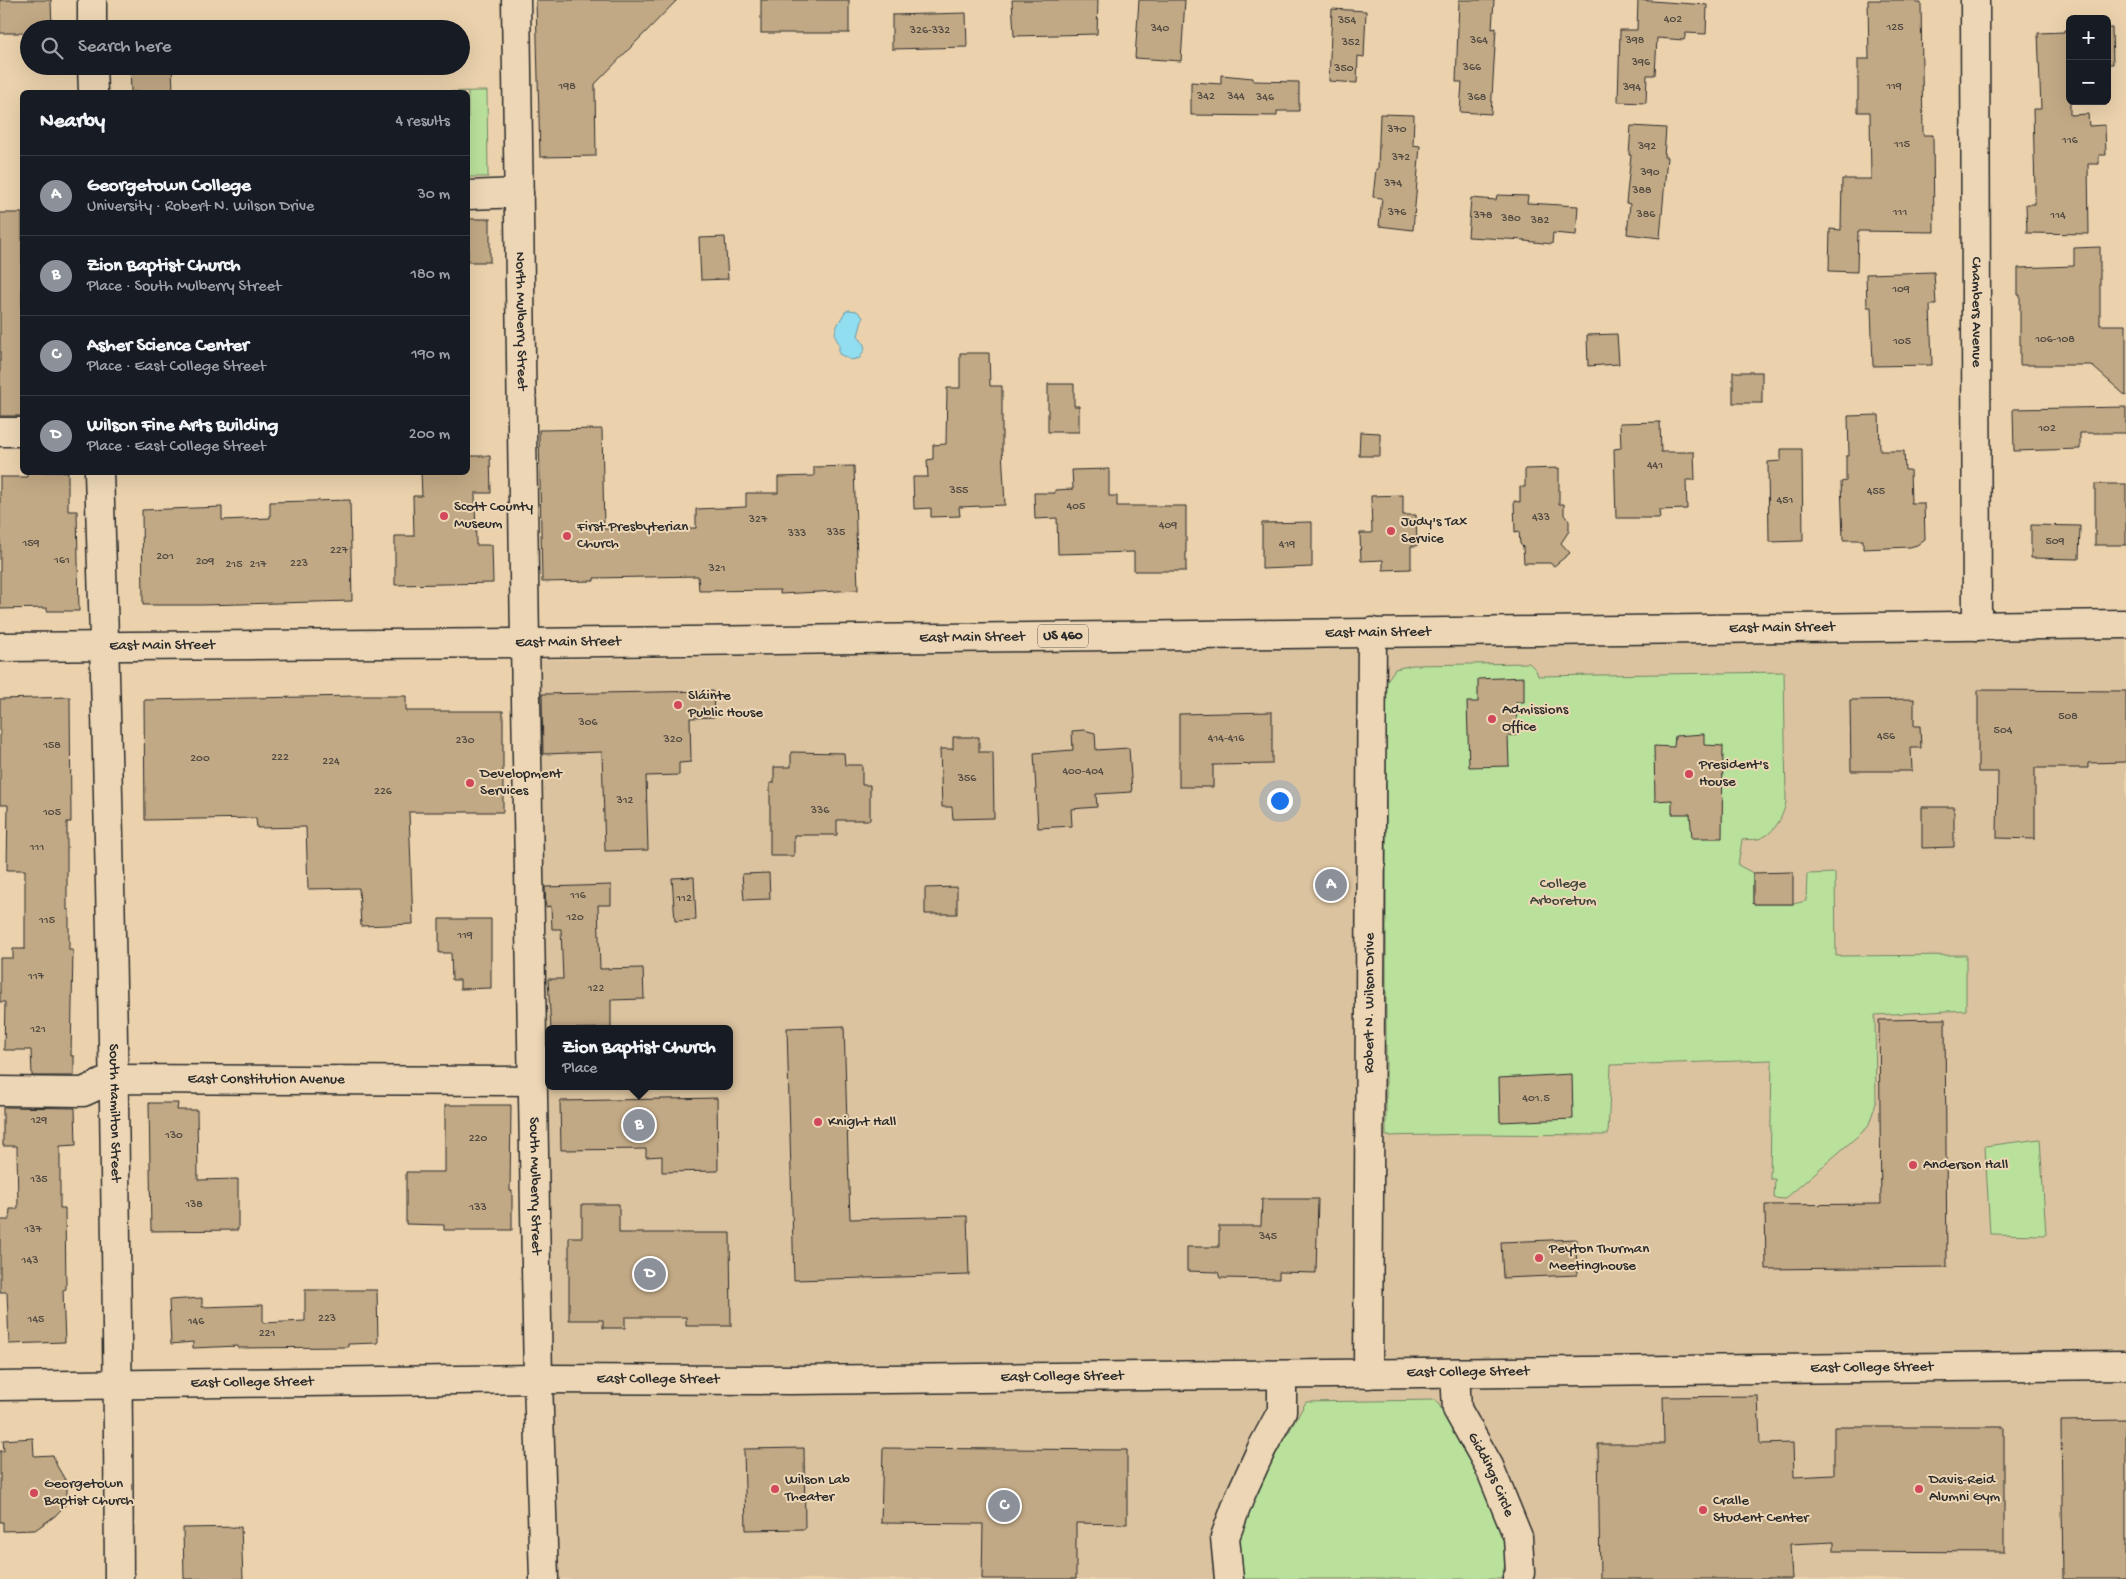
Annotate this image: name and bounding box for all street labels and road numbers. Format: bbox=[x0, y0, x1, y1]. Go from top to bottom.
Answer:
street label: North Mulberry Street bbox=[511, 251, 530, 392]
street label: Chambers Avenue bbox=[1967, 257, 1985, 367]
street label: East Main Street bbox=[1729, 618, 1837, 638]
street label: East Main Street bbox=[1325, 623, 1433, 643]
road number: US 460 bbox=[1038, 624, 1088, 648]
street label: East Main Street bbox=[919, 628, 1027, 647]
street label: East Main Street bbox=[515, 633, 623, 652]
street label: East Main Street bbox=[109, 636, 217, 655]
street label: Robert N. Wilson Drive bbox=[1361, 932, 1379, 1073]
street label: South Hamilton Street bbox=[104, 1043, 124, 1184]
street label: East Constitution Avenue bbox=[188, 1070, 345, 1089]
street label: South Mulberry Street bbox=[524, 1117, 545, 1257]
street label: East College Street bbox=[1810, 1358, 1935, 1378]
street label: East College Street bbox=[1406, 1363, 1531, 1382]
street label: East College Street bbox=[1000, 1367, 1125, 1387]
street label: East College Street bbox=[596, 1370, 721, 1389]
street label: East College Street bbox=[190, 1373, 316, 1393]
street label: Giddings Circle bbox=[1463, 1429, 1518, 1520]

